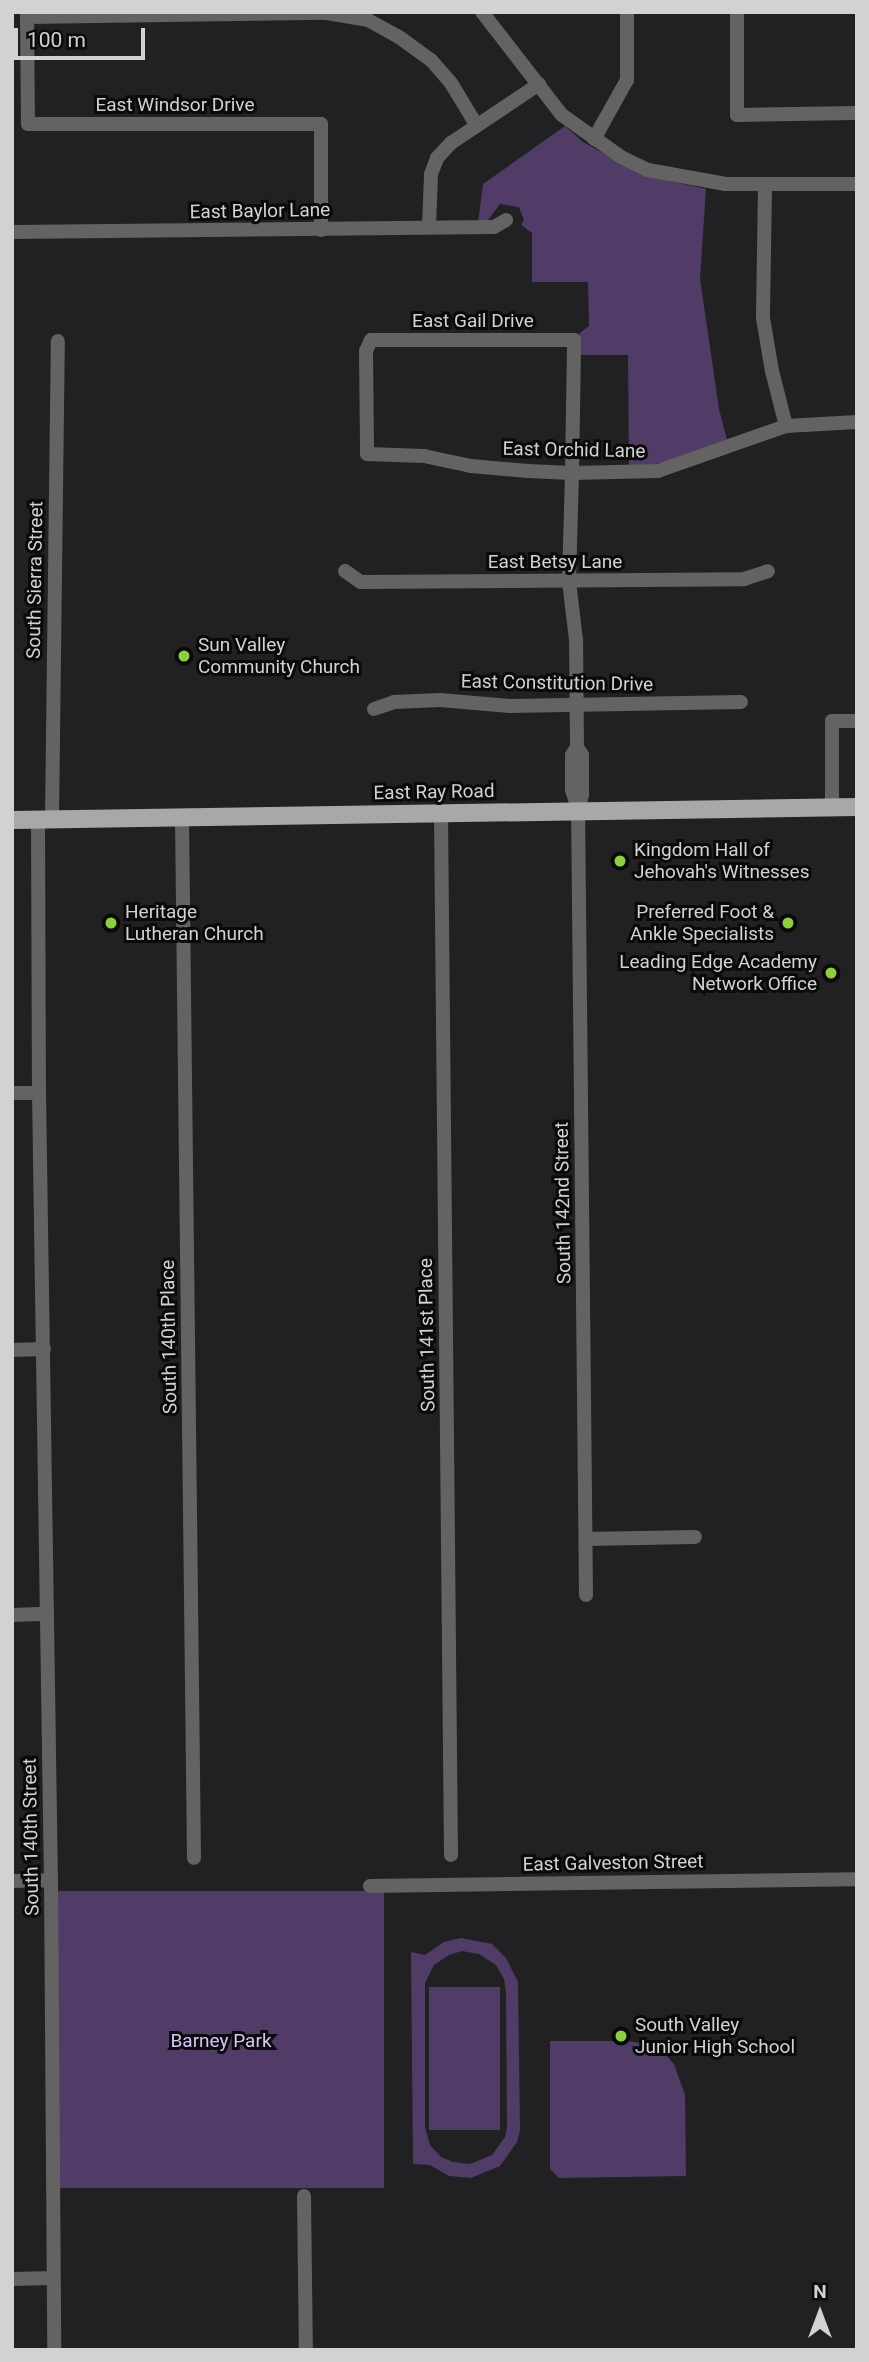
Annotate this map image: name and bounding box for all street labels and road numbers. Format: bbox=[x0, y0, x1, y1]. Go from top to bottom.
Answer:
street label: East Windsor Drive bbox=[95, 94, 255, 116]
street label: East Baylor Lane bbox=[189, 198, 331, 224]
street label: East Gail Drive bbox=[412, 310, 534, 332]
street label: East Orchid Lane bbox=[502, 437, 646, 463]
street label: South Sierra Street bbox=[22, 501, 48, 659]
street label: East Betsy Lane bbox=[488, 551, 622, 573]
street label: East Constitution Drive bbox=[461, 670, 653, 696]
street label: East Ray Road bbox=[373, 780, 495, 804]
street label: South 142nd Street bbox=[550, 1122, 576, 1284]
street label: South 141st Place bbox=[414, 1258, 440, 1412]
street label: South 140th Place bbox=[156, 1260, 182, 1414]
street label: South 140th Street bbox=[18, 1758, 44, 1916]
street label: East Galveston Street bbox=[522, 1850, 704, 1876]

